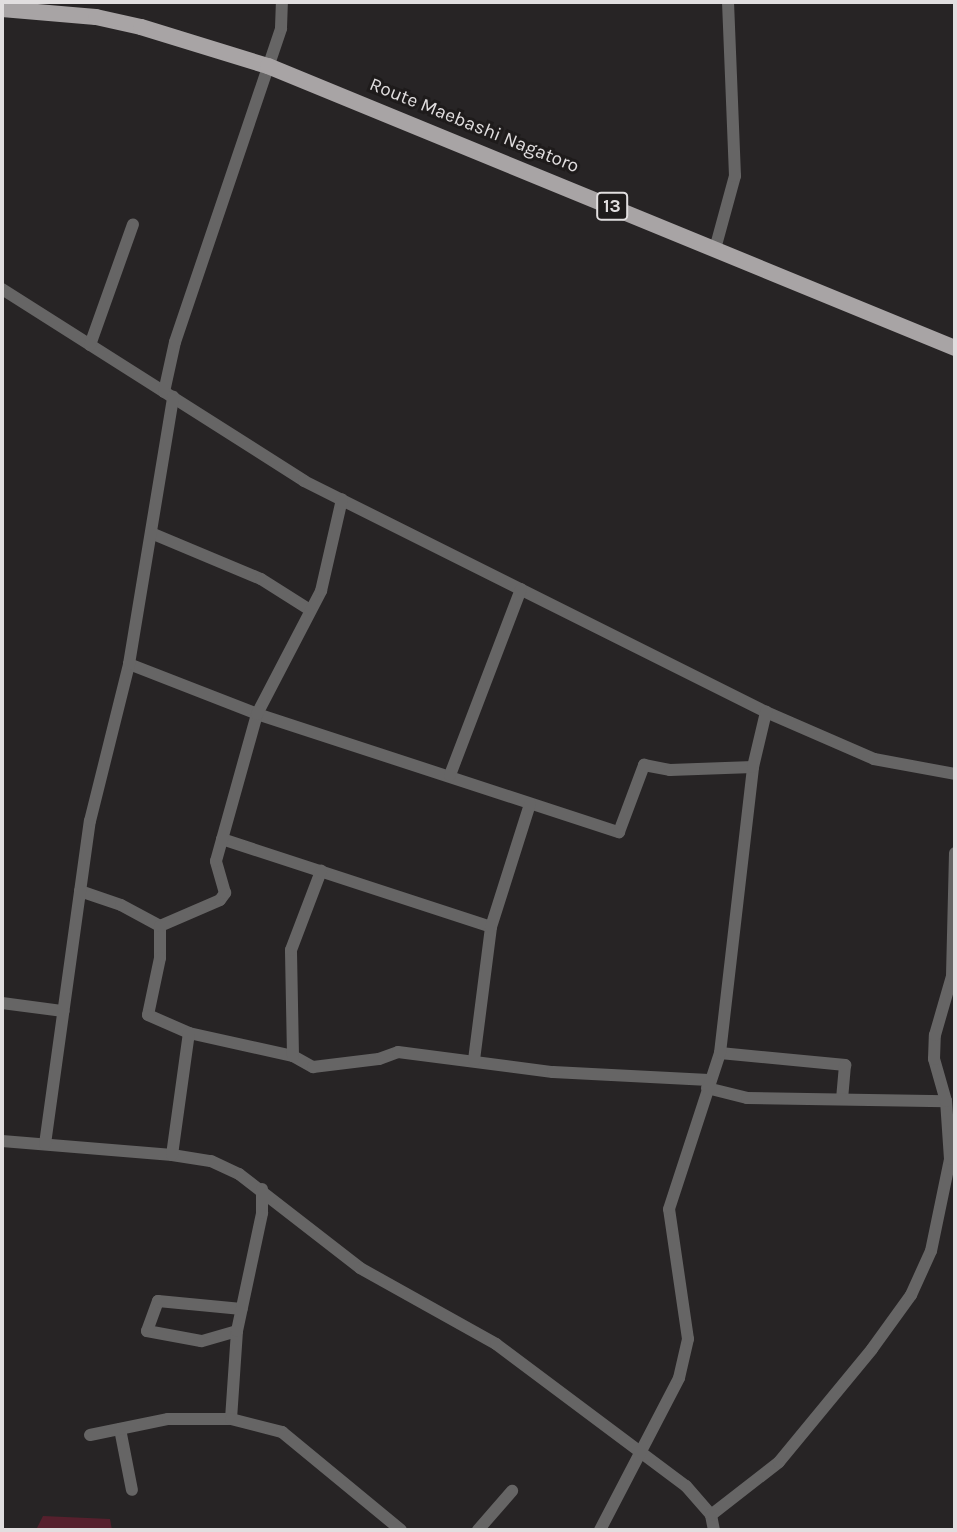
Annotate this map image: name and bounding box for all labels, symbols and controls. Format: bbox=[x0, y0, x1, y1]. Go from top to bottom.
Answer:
street label: Route Maebashi Nagatoro bbox=[366, 73, 582, 179]
road number: 13 bbox=[594, 191, 630, 220]

